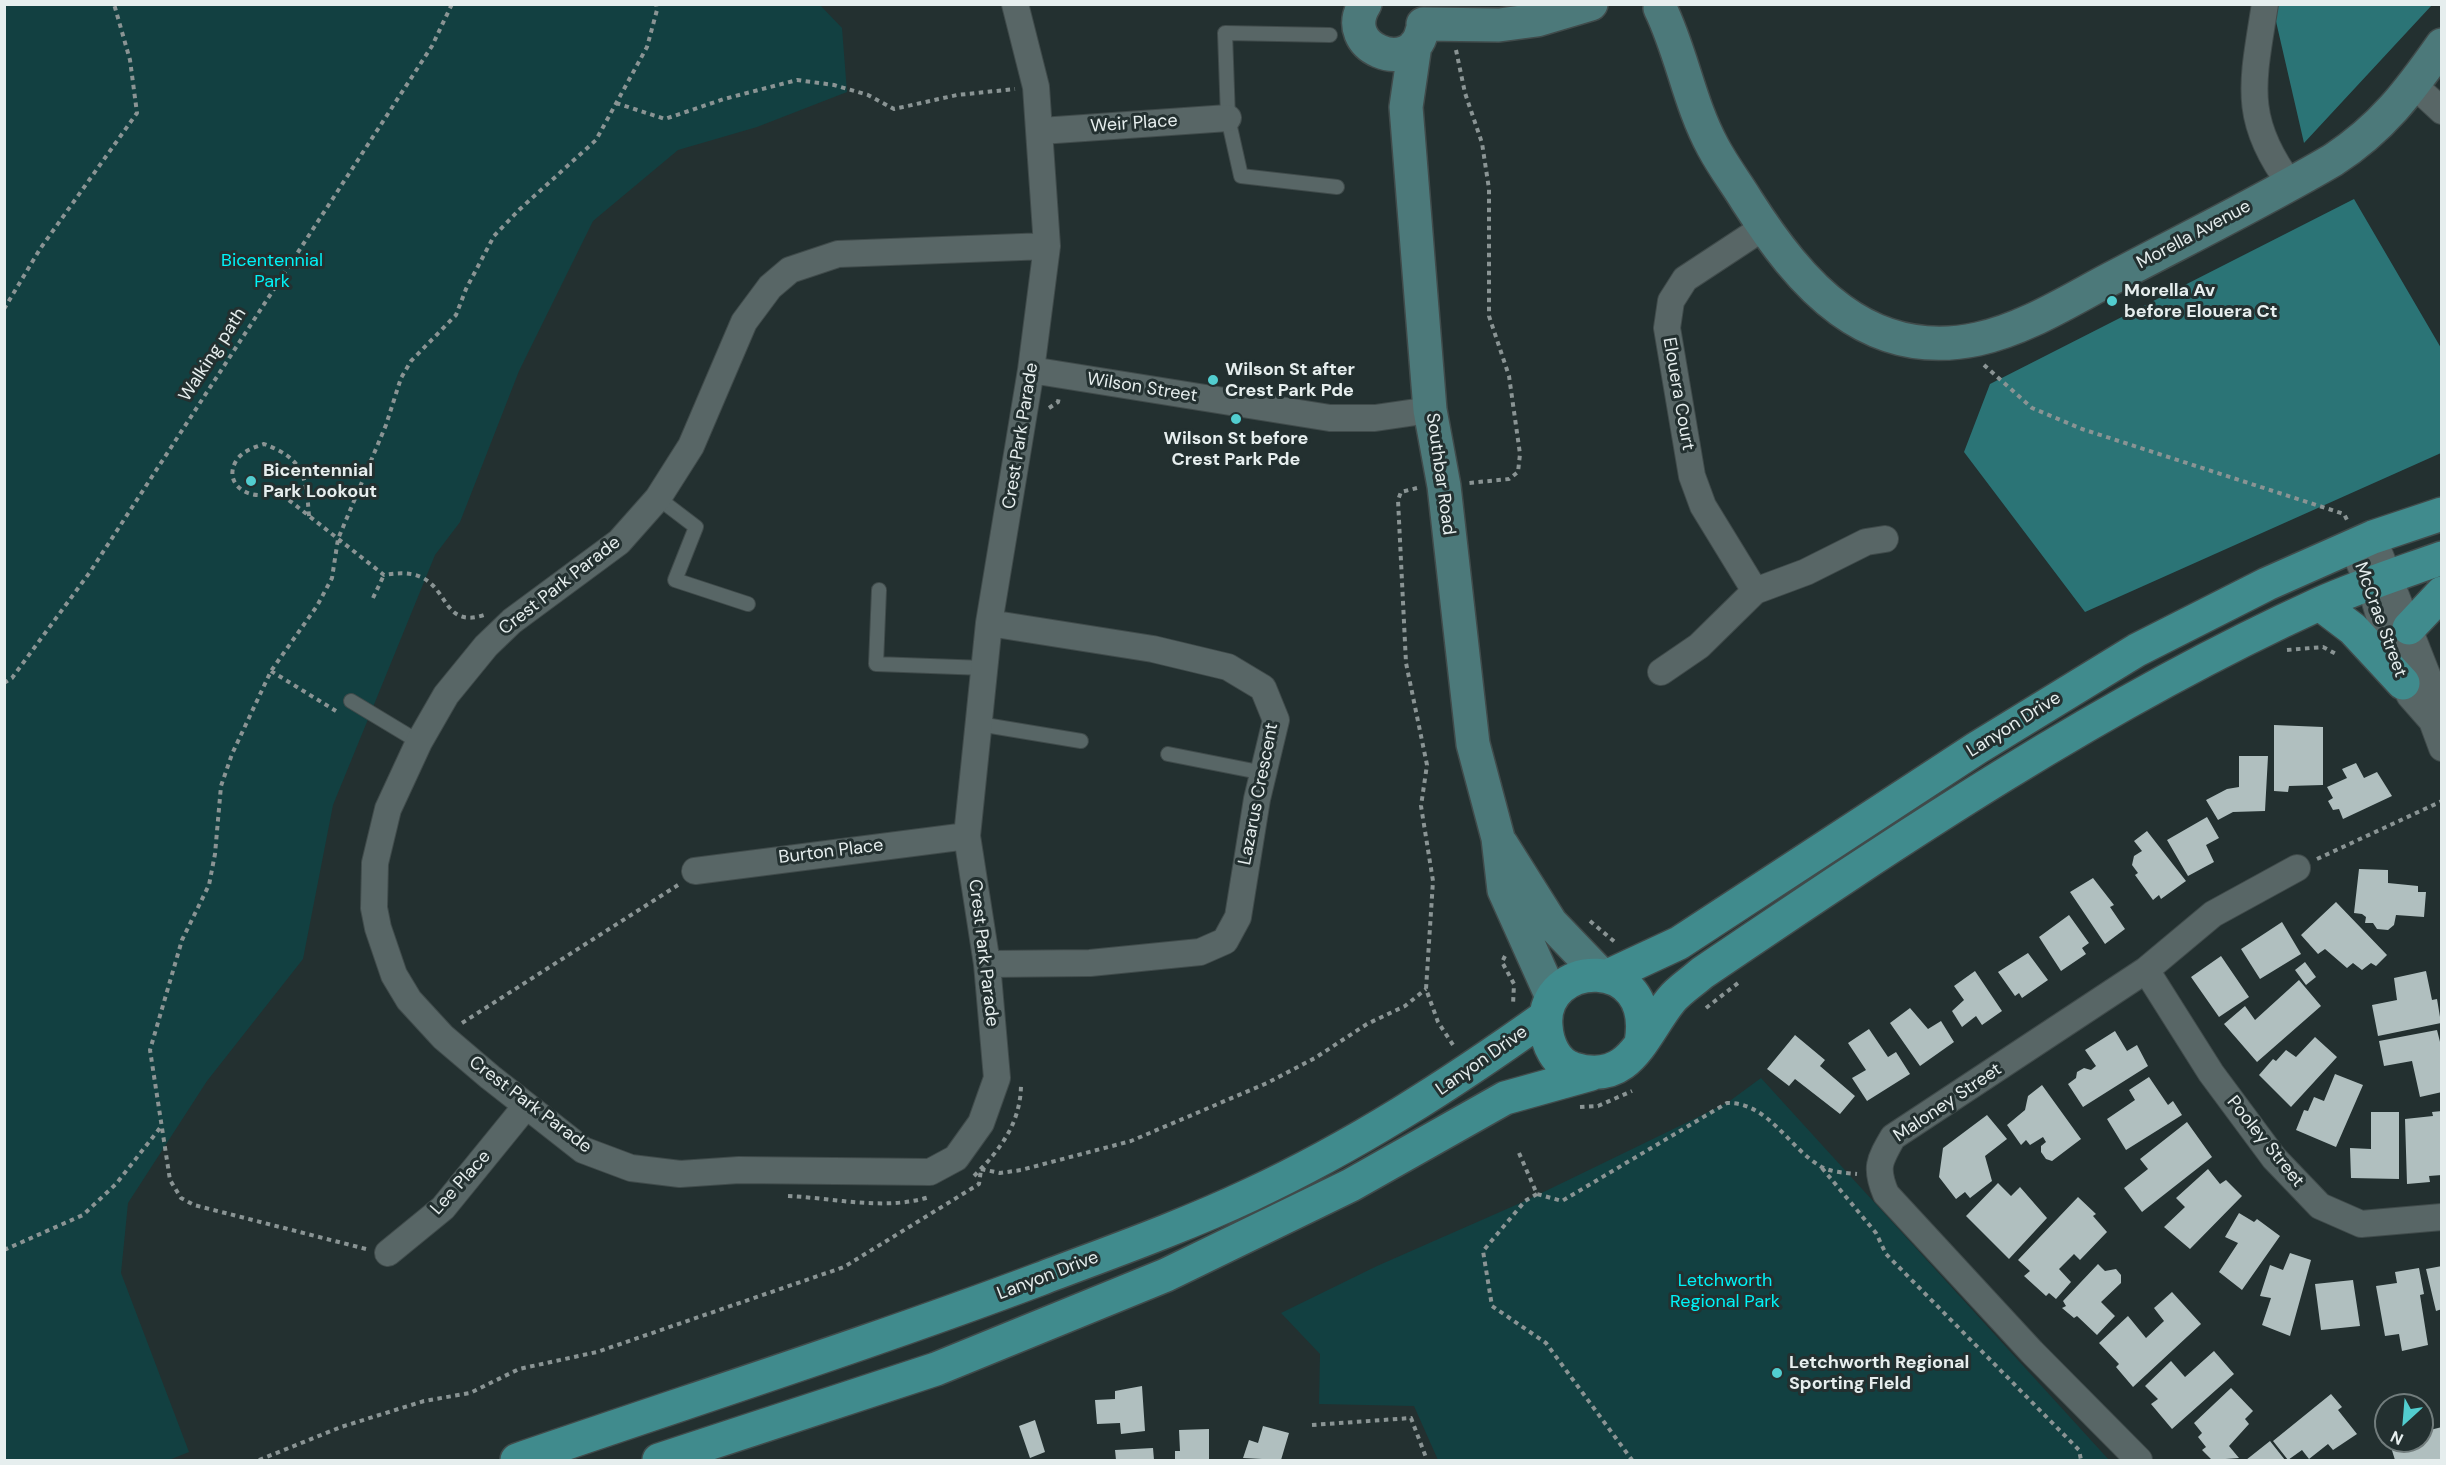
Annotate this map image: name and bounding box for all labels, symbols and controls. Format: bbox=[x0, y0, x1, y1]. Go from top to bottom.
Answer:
street label: Weir Place bbox=[1090, 110, 1178, 138]
street label: Morella Avenue bbox=[2133, 196, 2255, 274]
park label: Bicentennial Park bbox=[221, 250, 323, 292]
place label: Morella Av before Elouera Ct bbox=[2124, 280, 2278, 322]
marker: Morella Av before Elouera Ct bbox=[2105, 294, 2119, 308]
street label: Walking path bbox=[175, 304, 251, 406]
street label: Elouera Court bbox=[1657, 336, 1699, 452]
place label: Wilson St after Crest Park Pde bbox=[1225, 359, 1355, 401]
street label: Crest Park Parade bbox=[999, 361, 1043, 511]
street label: Wilson Street bbox=[1085, 369, 1199, 407]
marker: Wilson St after Crest Park Pde bbox=[1206, 373, 1220, 387]
street label: Southbar Road bbox=[1421, 411, 1459, 537]
marker: Wilson St before Crest Park Pde bbox=[1229, 412, 1243, 426]
place label: Wilson St before Crest Park Pde bbox=[1164, 428, 1308, 470]
place label: Bicentennial Park Lookout bbox=[263, 460, 377, 502]
marker: Bicentennial Park Lookout bbox=[244, 474, 258, 488]
street label: Crest Park Parade bbox=[495, 532, 625, 640]
street label: McCrae Street bbox=[2349, 560, 2411, 680]
street label: Lanyon Drive bbox=[1963, 688, 2065, 762]
street label: Lazarus Crescent bbox=[1235, 721, 1283, 867]
street label: Burton Place bbox=[777, 835, 885, 869]
street label: Crest Park Parade bbox=[963, 878, 1003, 1028]
street label: Lanyon Drive bbox=[1432, 1021, 1532, 1101]
street label: Crest Park Parade bbox=[464, 1052, 596, 1158]
street label: Maloney Street bbox=[1890, 1059, 2006, 1147]
street label: Pooley Street bbox=[2222, 1092, 2308, 1192]
street label: Lee Place bbox=[427, 1146, 495, 1220]
street label: Lanyon Drive bbox=[994, 1247, 1102, 1305]
park label: Letchworth Regional Park bbox=[1670, 1270, 1780, 1312]
place label: Letchworth Regional Sporting FIeld bbox=[1789, 1352, 1969, 1394]
marker: Letchworth Regional Sporting FIeld bbox=[1770, 1366, 1784, 1380]
north arrow bbox=[2374, 1393, 2434, 1453]
text: N bbox=[2387, 1426, 2407, 1450]

